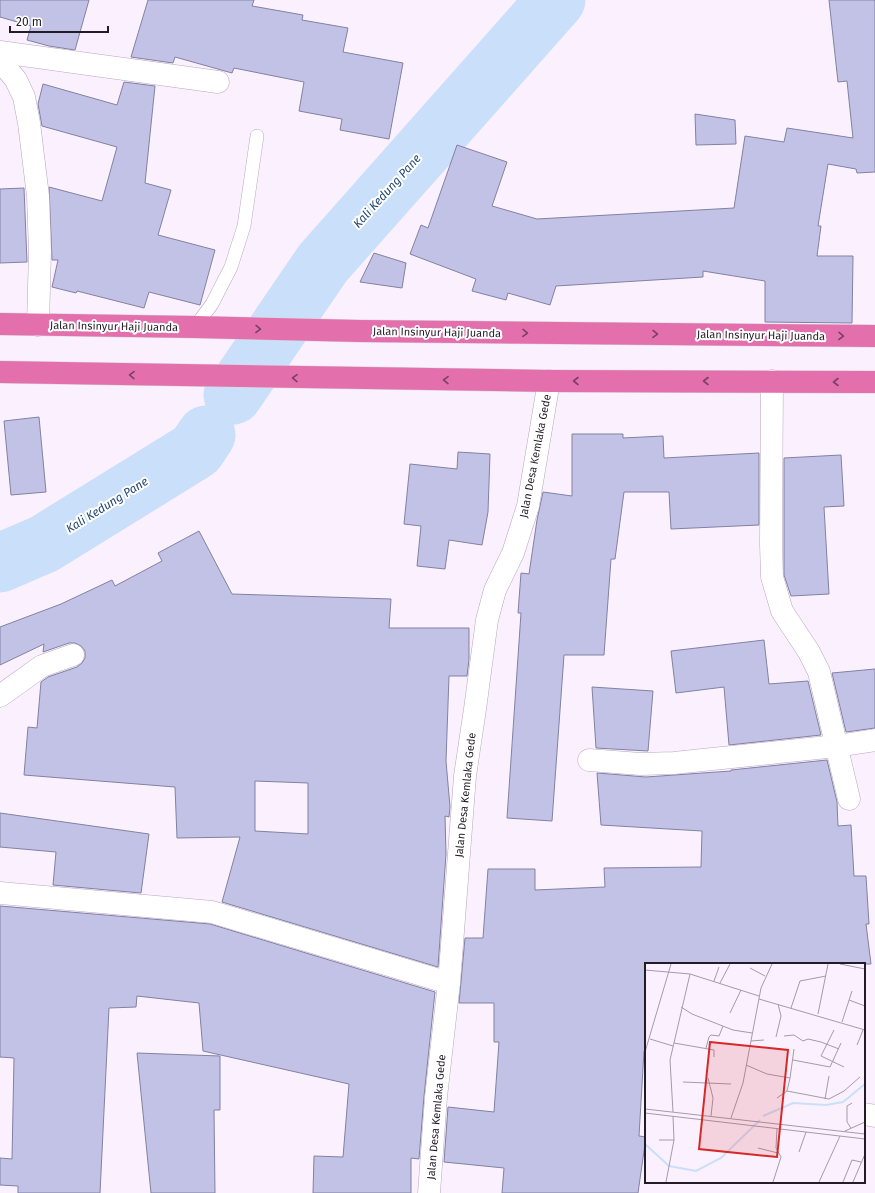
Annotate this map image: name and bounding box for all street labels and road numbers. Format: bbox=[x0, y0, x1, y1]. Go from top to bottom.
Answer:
street label: Jalan Insinyur Haji Juanda bbox=[50, 319, 178, 334]
street label: Jalan Insinyur Haji Juanda bbox=[373, 325, 501, 340]
street label: Jalan Insinyur Haji Juanda bbox=[697, 328, 825, 343]
street label: Jalan Desa Kemlaka Gede bbox=[517, 393, 554, 519]
street label: Jalan Desa Kemlaka Gede bbox=[452, 732, 479, 858]
street label: Jalan Desa Kemlaka Gede bbox=[425, 1054, 448, 1180]

